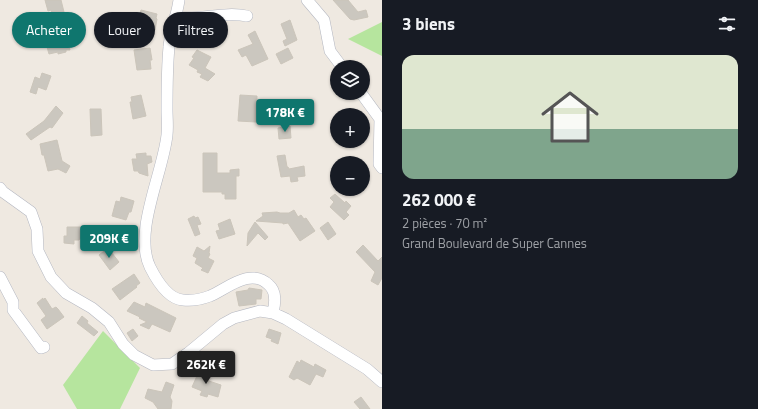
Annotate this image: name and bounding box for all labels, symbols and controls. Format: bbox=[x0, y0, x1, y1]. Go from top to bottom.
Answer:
text: 3 biens bbox=[402, 11, 455, 37]
chip: Acheter bbox=[12, 12, 86, 48]
chip: Louer bbox=[94, 12, 155, 48]
chip: Filtres bbox=[163, 12, 228, 48]
icon: filters bbox=[716, 13, 738, 35]
map controls bbox=[330, 60, 370, 196]
button: layers bbox=[330, 60, 370, 100]
icon: home bbox=[534, 81, 606, 153]
pin: 178K € bbox=[252, 99, 318, 133]
text: 178K € bbox=[265, 102, 305, 122]
button: + bbox=[330, 108, 370, 148]
button: − bbox=[330, 156, 370, 196]
text: 262 000 € bbox=[402, 187, 476, 213]
text: 2 pièces · 70 m² bbox=[402, 213, 487, 233]
pin: 209K € bbox=[76, 225, 142, 259]
text: 209K € bbox=[89, 228, 129, 248]
text: Grand Boulevard de Super Cannes bbox=[402, 233, 587, 253]
pin: 262K € bbox=[173, 351, 239, 385]
text: 262K € bbox=[186, 354, 226, 374]

